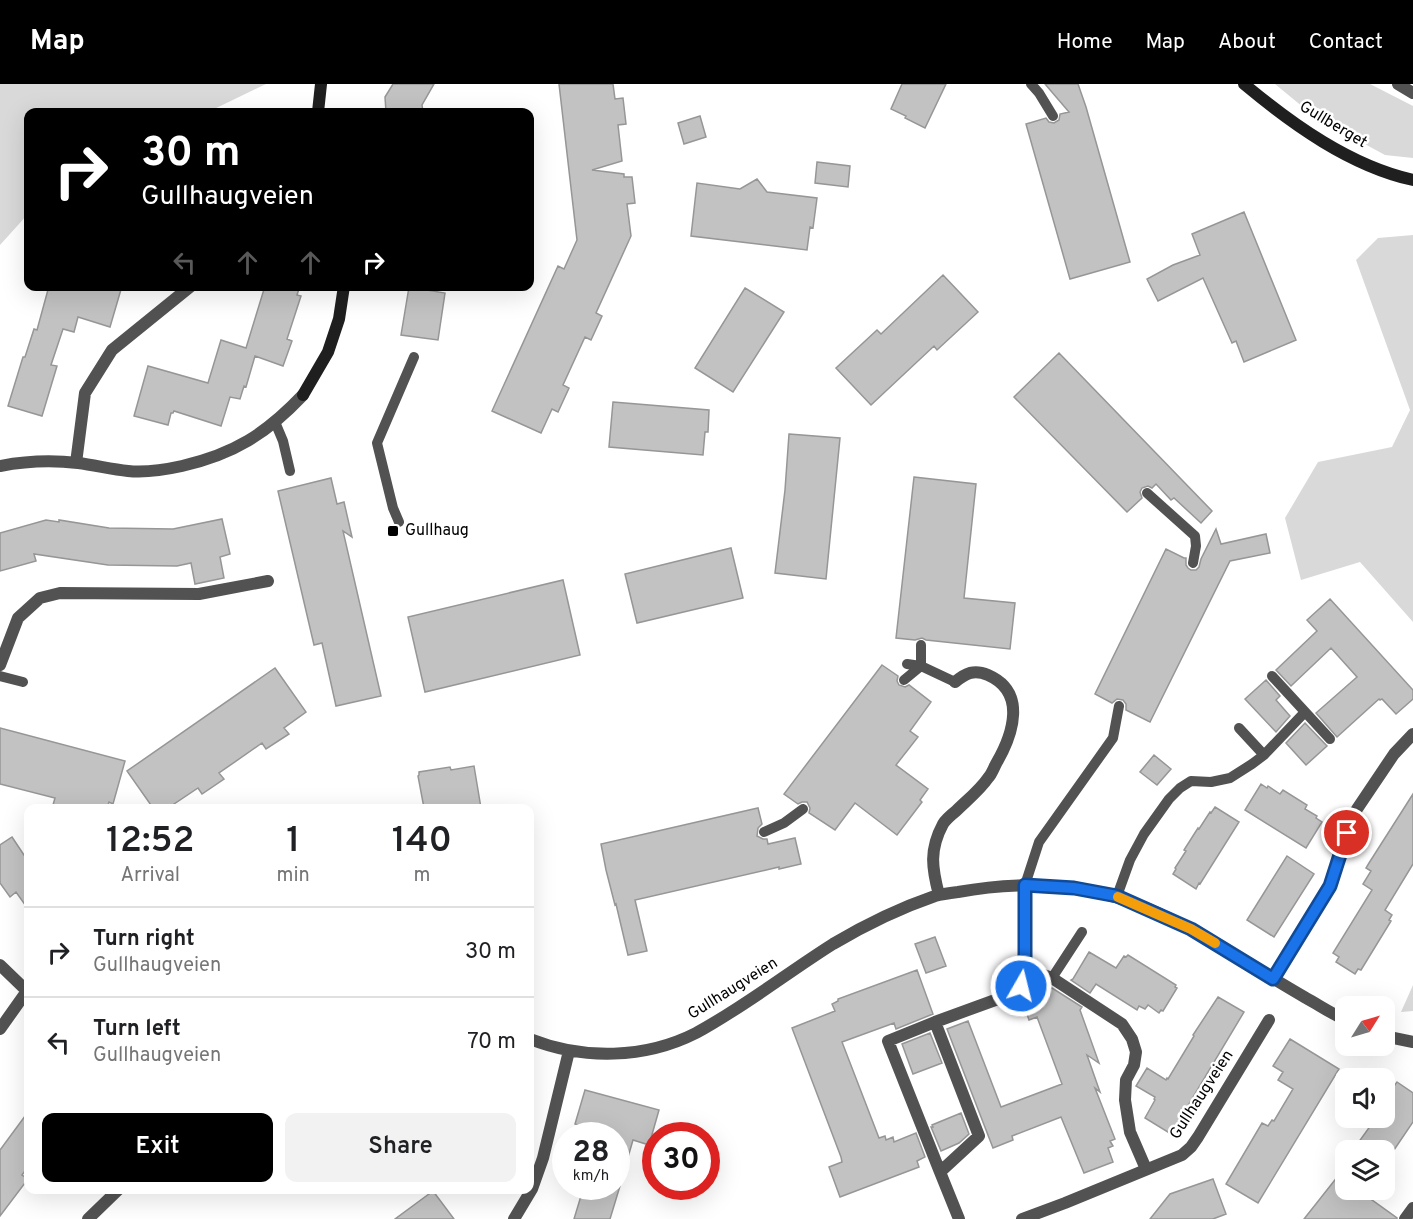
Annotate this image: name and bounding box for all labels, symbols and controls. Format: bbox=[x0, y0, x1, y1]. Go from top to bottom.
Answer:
text: Map bbox=[30, 24, 85, 60]
text: Home bbox=[1057, 29, 1113, 56]
text: Map bbox=[1146, 29, 1185, 56]
text: About bbox=[1218, 29, 1276, 56]
text: Contact bbox=[1309, 29, 1383, 56]
street label: Gullberget bbox=[1295, 97, 1371, 153]
text: 30 m bbox=[141, 128, 240, 181]
icon: right bbox=[42, 132, 120, 210]
text: Gullhaugveien bbox=[141, 180, 314, 214]
icon: left bbox=[168, 246, 201, 279]
icon: ahead bbox=[231, 246, 264, 279]
icon: ahead bbox=[294, 246, 327, 279]
icon: right bbox=[357, 246, 390, 279]
place label: Gullhaug bbox=[405, 521, 469, 541]
marker: Gullhaug bbox=[386, 524, 400, 538]
pin bbox=[1321, 807, 1372, 858]
icon: arrive bbox=[1330, 816, 1363, 849]
text: 12:52 bbox=[106, 819, 195, 865]
text: 1 bbox=[286, 819, 300, 865]
text: 140 bbox=[392, 819, 452, 865]
text: Arrival bbox=[120, 863, 180, 889]
text: min bbox=[277, 863, 310, 889]
text: m bbox=[413, 863, 430, 889]
text: Turn right bbox=[93, 926, 195, 953]
icon: right bbox=[42, 936, 75, 969]
text: 30 m bbox=[465, 939, 516, 966]
text: Gullhaugveien bbox=[93, 953, 221, 979]
street label: Gullhaugveien bbox=[684, 953, 782, 1025]
position arrow bbox=[989, 954, 1053, 1018]
north arrow bbox=[1335, 996, 1395, 1056]
map controls bbox=[1335, 996, 1395, 1200]
text: Turn left bbox=[93, 1016, 181, 1043]
icon: left bbox=[42, 1026, 75, 1059]
text: 70 m bbox=[467, 1029, 516, 1056]
text: Gullhaugveien bbox=[93, 1043, 221, 1069]
street label: Gullhaugveien bbox=[1166, 1047, 1238, 1143]
button: sound bbox=[1335, 1068, 1395, 1128]
button: Exit bbox=[42, 1113, 273, 1182]
button: Share bbox=[285, 1113, 516, 1182]
speed limit sign: 30 bbox=[642, 1122, 720, 1200]
text: 28 bbox=[572, 1135, 610, 1172]
button: layers bbox=[1335, 1140, 1395, 1200]
text: km/h bbox=[573, 1167, 609, 1186]

